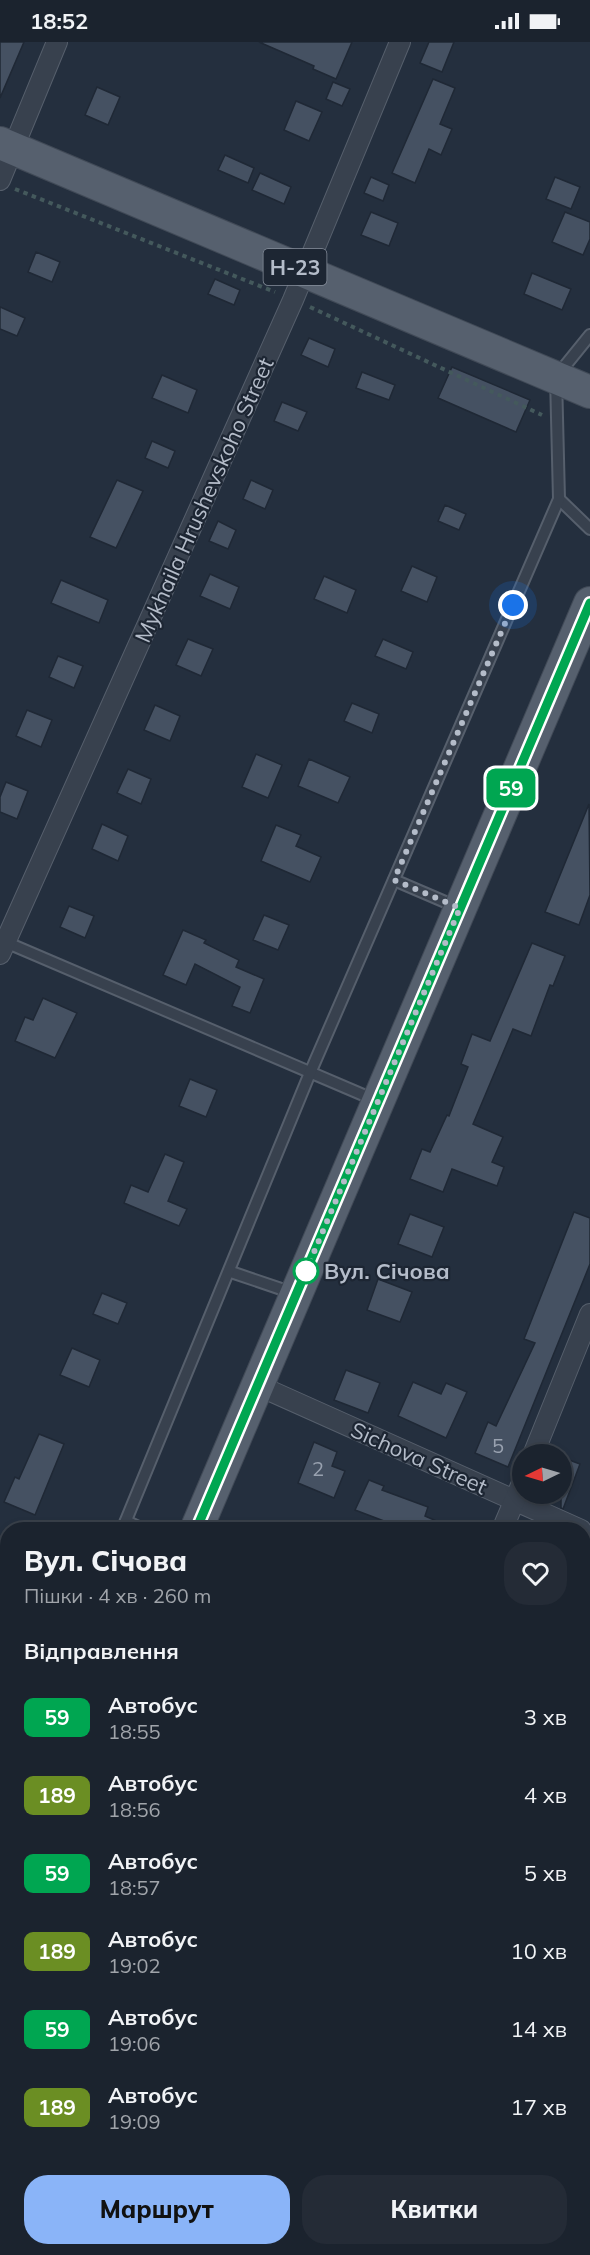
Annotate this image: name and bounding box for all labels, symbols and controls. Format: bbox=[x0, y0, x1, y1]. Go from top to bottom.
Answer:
text: 18:52 bbox=[30, 7, 88, 35]
road number: Н-23 bbox=[264, 249, 326, 285]
street label: Mykhaila Hrushevskoho Street bbox=[128, 353, 280, 647]
your location bbox=[498, 590, 528, 620]
line badge: 59 bbox=[484, 768, 538, 808]
text: 59 bbox=[498, 775, 524, 801]
place label: Вул. Січова bbox=[324, 1257, 450, 1285]
marker: Вул. Січова bbox=[293, 1258, 319, 1284]
street label: Sichova Street bbox=[346, 1415, 492, 1501]
house number: 5 bbox=[492, 1433, 504, 1458]
north arrow bbox=[512, 1444, 572, 1504]
map controls bbox=[512, 1444, 572, 1504]
house number: 2 bbox=[312, 1456, 324, 1481]
button: heart bbox=[504, 1542, 567, 1605]
text: Вул. Січова bbox=[24, 1543, 187, 1578]
text: Пішки · 4 хв · 260 m bbox=[24, 1583, 211, 1608]
text: Відправлення bbox=[24, 1637, 179, 1665]
text: Автобус bbox=[108, 1691, 198, 1719]
text: 3 хв bbox=[524, 1703, 567, 1731]
text: 59 bbox=[44, 1704, 70, 1730]
text: 18:55 bbox=[108, 1719, 161, 1744]
text: Автобус bbox=[108, 1769, 198, 1797]
text: 4 хв bbox=[524, 1781, 567, 1809]
text: 189 bbox=[38, 1782, 76, 1808]
text: 18:56 bbox=[108, 1797, 161, 1822]
text: Автобус bbox=[108, 1847, 198, 1875]
text: 5 хв bbox=[524, 1859, 567, 1887]
text: 59 bbox=[44, 1860, 70, 1886]
text: 18:57 bbox=[108, 1875, 161, 1900]
text: Автобус bbox=[108, 1925, 198, 1953]
text: 10 хв bbox=[511, 1937, 567, 1965]
text: 189 bbox=[38, 1938, 76, 1964]
text: 19:02 bbox=[108, 1953, 161, 1978]
text: Автобус bbox=[108, 2003, 198, 2031]
text: 14 хв bbox=[511, 2015, 567, 2043]
text: 59 bbox=[44, 2016, 70, 2042]
text: 19:06 bbox=[108, 2031, 161, 2056]
text: Автобус bbox=[108, 2081, 198, 2109]
text: 17 хв bbox=[511, 2093, 567, 2121]
text: 189 bbox=[38, 2094, 76, 2120]
text: 19:09 bbox=[108, 2109, 161, 2134]
button: Маршрут bbox=[24, 2175, 290, 2244]
button: Квитки bbox=[302, 2175, 567, 2244]

